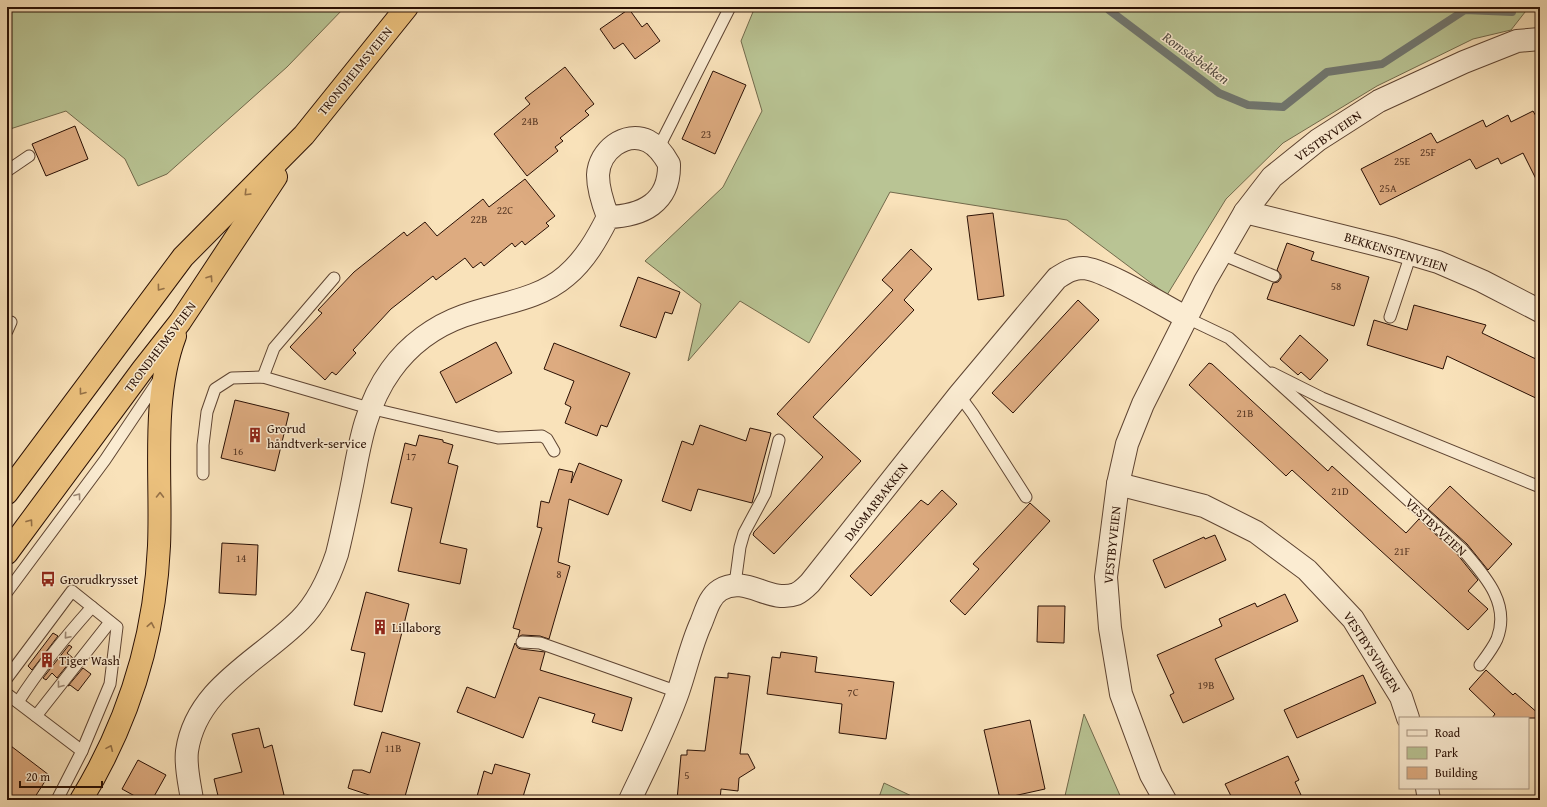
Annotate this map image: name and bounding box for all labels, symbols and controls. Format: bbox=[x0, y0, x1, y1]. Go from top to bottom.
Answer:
street label: TRONDHEIMSVEIEN bbox=[313, 22, 397, 120]
water label: Romsåsbekken bbox=[1158, 26, 1233, 89]
street label: VESTBYVEIEN bbox=[1291, 106, 1366, 166]
house number: 24B bbox=[522, 113, 538, 129]
house number: 23 bbox=[701, 126, 711, 142]
house number: 25F bbox=[1420, 144, 1436, 160]
house number: 25E bbox=[1394, 153, 1411, 169]
house number: 25A bbox=[1379, 180, 1397, 196]
one-way arrow bbox=[244, 188, 252, 196]
house number: 22C bbox=[497, 202, 513, 218]
house number: 22B bbox=[471, 211, 487, 227]
street label: BEKKENSTENVEIEN bbox=[1342, 227, 1451, 277]
one-way arrow bbox=[205, 275, 213, 282]
house number: 58 bbox=[1331, 278, 1341, 294]
one-way arrow bbox=[157, 284, 164, 291]
street label: TRONDHEIMSVEIEN bbox=[119, 297, 201, 396]
one-way arrow bbox=[80, 388, 87, 395]
house number: 21B bbox=[1237, 405, 1253, 421]
place label: Grorud håndtverk-service bbox=[267, 419, 367, 453]
building icon: Grorud håndtverk-service bbox=[246, 426, 264, 444]
house number: 16 bbox=[233, 443, 243, 459]
house number: 17 bbox=[406, 448, 416, 464]
street label: DAGMARBAKKEN bbox=[839, 458, 913, 545]
house number: 21D bbox=[1331, 483, 1349, 499]
one-way arrow bbox=[156, 492, 164, 498]
one-way arrow bbox=[73, 493, 80, 500]
street label: VESTBYVEIEN bbox=[1401, 493, 1471, 561]
street label: VESTBYVEIEN bbox=[1098, 505, 1126, 585]
one-way arrow bbox=[25, 519, 32, 526]
house number: 21F bbox=[1394, 543, 1410, 559]
house number: 14 bbox=[236, 550, 246, 566]
house number: 8 bbox=[556, 566, 562, 582]
bus stop icon: Grorudkrysset bbox=[39, 570, 57, 588]
place label: Grorudkrysset bbox=[60, 570, 139, 589]
street label: VESTBYSVINGEN bbox=[1339, 608, 1406, 697]
building icon: Lillaborg bbox=[371, 618, 389, 636]
place label: Lillaborg bbox=[392, 618, 441, 637]
one-way arrow bbox=[146, 622, 154, 628]
one-way arrow bbox=[64, 632, 71, 639]
building icon: Tiger Wash bbox=[38, 651, 56, 669]
place label: Tiger Wash bbox=[59, 651, 121, 670]
house number: 19B bbox=[1198, 677, 1214, 693]
one-way arrow bbox=[58, 681, 65, 688]
house number: 7C bbox=[847, 684, 859, 700]
legend bbox=[1399, 717, 1529, 789]
text: Road bbox=[1435, 724, 1461, 741]
house number: 11B bbox=[385, 740, 401, 756]
one-way arrow bbox=[105, 744, 113, 752]
text: Park bbox=[1435, 744, 1459, 761]
scale bar bbox=[20, 763, 102, 789]
text: Building bbox=[1435, 764, 1478, 781]
house number: 5 bbox=[684, 767, 690, 783]
text: 20 m bbox=[26, 768, 50, 785]

